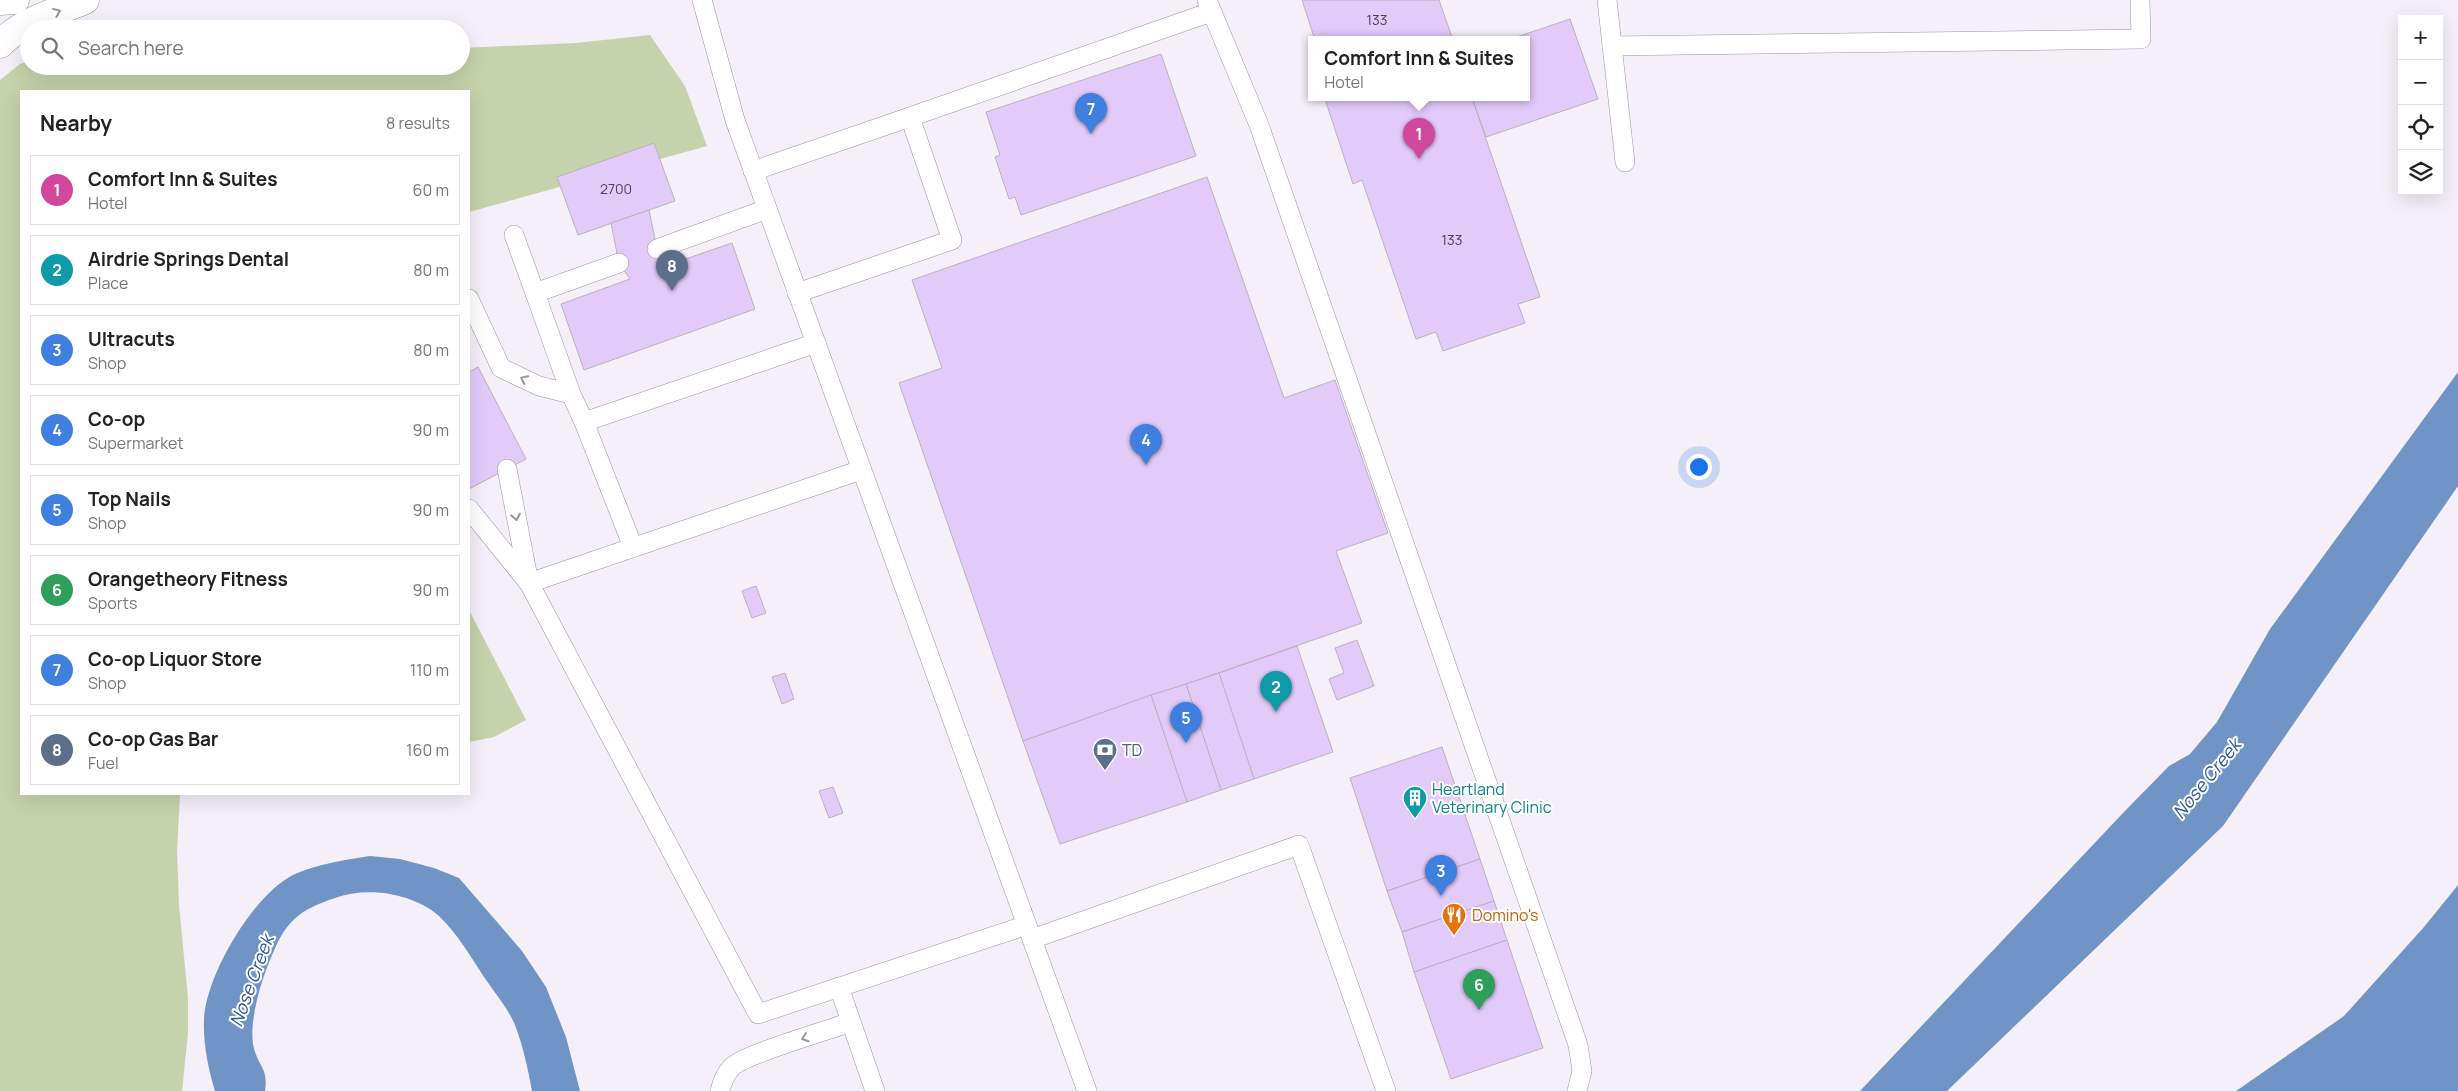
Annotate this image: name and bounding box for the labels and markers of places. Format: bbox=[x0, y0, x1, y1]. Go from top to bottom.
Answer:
pin: 7 bbox=[1075, 93, 1107, 134]
pin: 1 bbox=[1403, 118, 1435, 159]
pin: 8 bbox=[656, 250, 688, 291]
pin: 4 bbox=[1130, 424, 1162, 465]
pin: 2 bbox=[1260, 671, 1292, 712]
pin: 5 bbox=[1170, 702, 1202, 743]
bank icon: TD bbox=[1092, 737, 1118, 771]
place label: TD bbox=[1122, 739, 1143, 761]
place label: Heartland Veterinary Clinic bbox=[1432, 778, 1552, 818]
building icon: Heartland Veterinary Clinic bbox=[1402, 785, 1428, 819]
pin: 3 bbox=[1425, 855, 1457, 896]
restaurant icon: Domino's bbox=[1441, 902, 1467, 936]
place label: Domino's bbox=[1472, 904, 1538, 926]
pin: 6 bbox=[1463, 969, 1495, 1010]

